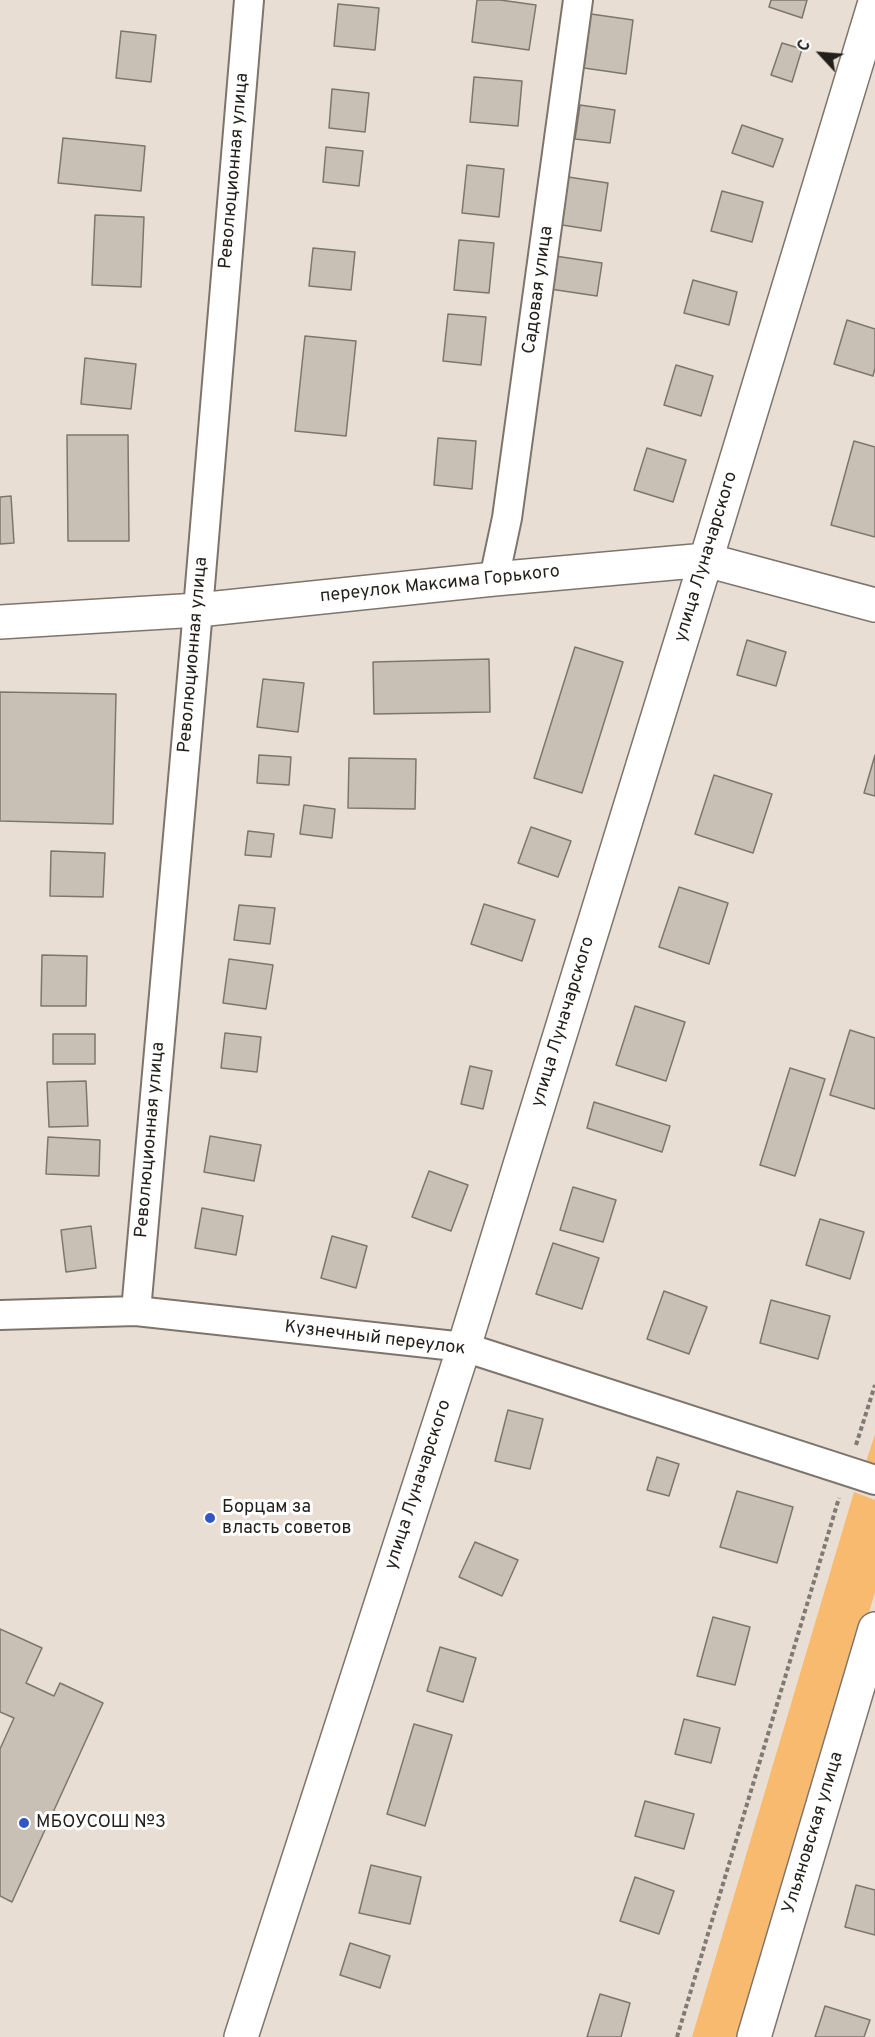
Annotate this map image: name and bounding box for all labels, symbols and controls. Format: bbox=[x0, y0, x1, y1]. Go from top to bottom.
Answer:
north arrow bbox=[791, 24, 851, 84]
text: С bbox=[794, 37, 816, 55]
street label: Революционная улица bbox=[216, 72, 254, 270]
street label: Садовая улица bbox=[519, 225, 559, 355]
street label: улица Луначарского bbox=[671, 469, 743, 645]
street label: Революционная улица bbox=[175, 556, 213, 754]
street label: переулок Максима Горького bbox=[319, 562, 561, 608]
street label: улица Луначарского bbox=[528, 934, 600, 1110]
street label: Революционная улица bbox=[132, 1041, 170, 1239]
street label: Кузнечный переулок bbox=[283, 1317, 467, 1361]
street label: улица Луначарского bbox=[381, 1397, 457, 1573]
place label: Борцам за власть советов bbox=[222, 1497, 351, 1540]
marker: Борцам за власть советов bbox=[203, 1511, 217, 1525]
street label: Ульяновская улица bbox=[779, 1749, 849, 1917]
place label: МБОУСОШ №3 bbox=[36, 1812, 166, 1834]
marker: МБОУСОШ №3 bbox=[17, 1816, 31, 1830]

